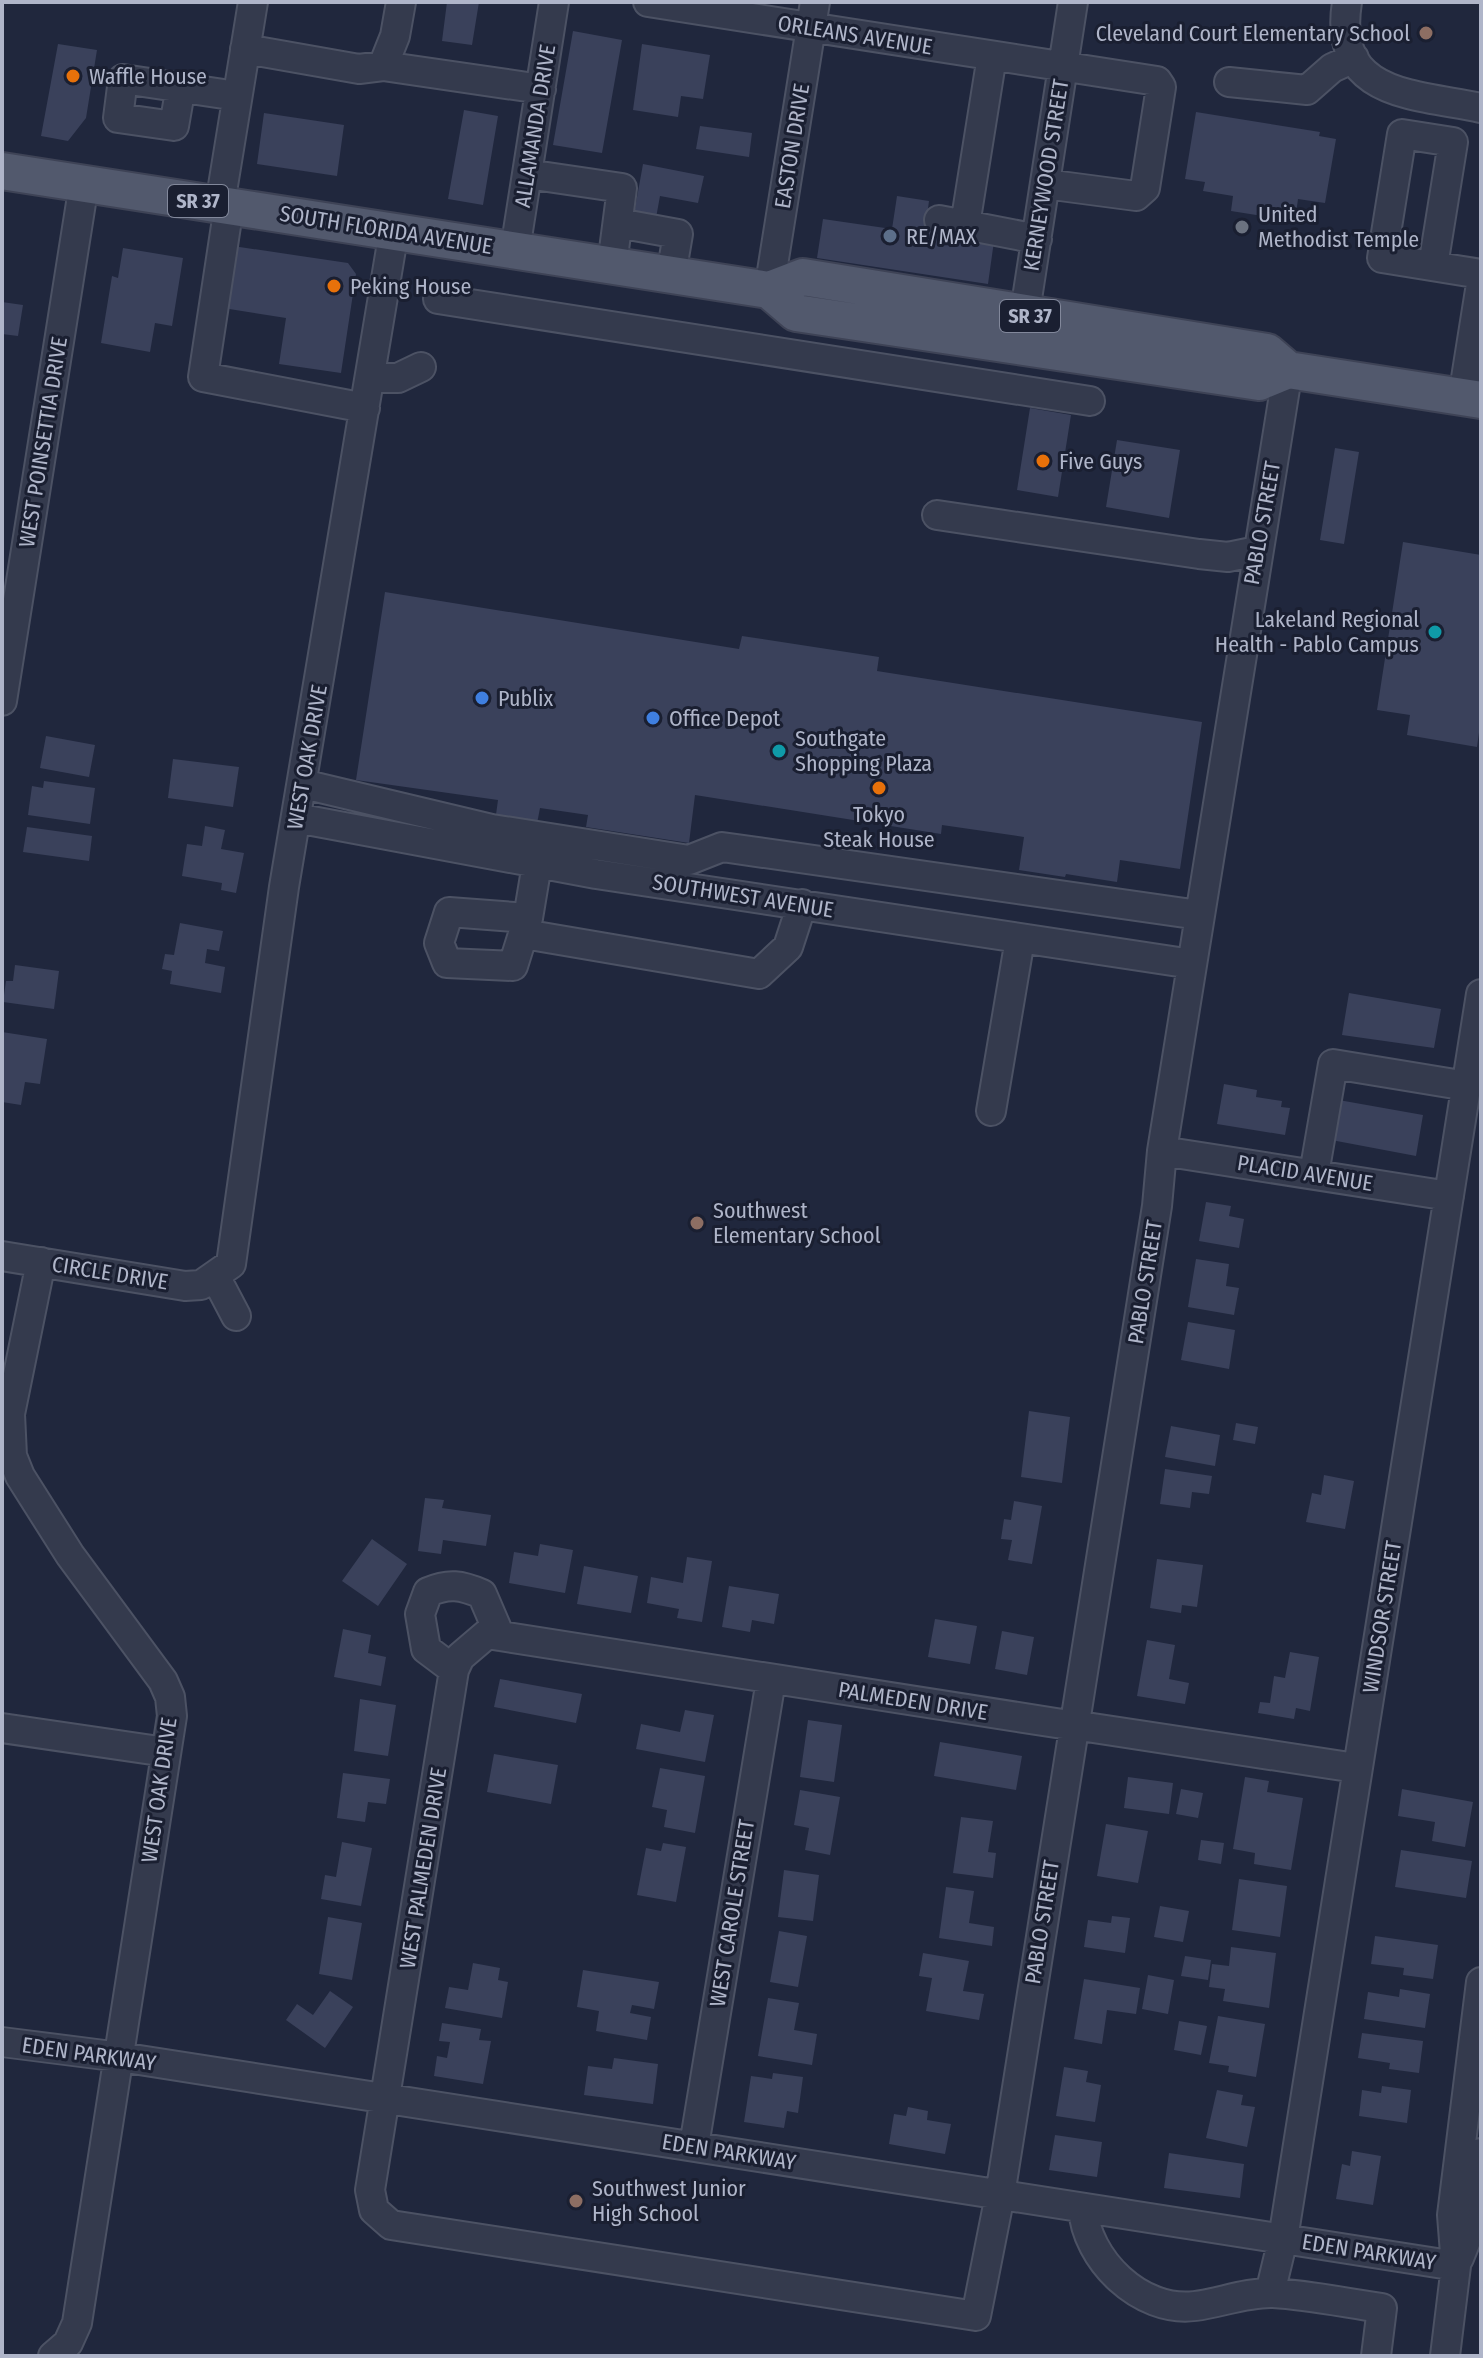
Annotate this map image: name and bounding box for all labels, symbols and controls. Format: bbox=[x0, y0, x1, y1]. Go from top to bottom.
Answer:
street label: ORLEANS AVENUE bbox=[776, 9, 934, 61]
place label: Cleveland Court Elementary School bbox=[1096, 20, 1410, 47]
marker: Cleveland Court Elementary School bbox=[1417, 24, 1435, 42]
street label: ALLAMANDA DRIVE bbox=[509, 43, 561, 209]
place label: Waffle House bbox=[89, 63, 207, 90]
marker: Waffle House bbox=[64, 67, 82, 85]
street label: KERNEYWOOD STREET bbox=[1017, 76, 1075, 273]
street label: EASTON DRIVE bbox=[769, 82, 815, 210]
road number: SR 37 bbox=[168, 185, 228, 217]
street label: SOUTH FLORIDA AVENUE bbox=[278, 200, 494, 260]
place label: United Methodist Temple bbox=[1258, 201, 1419, 253]
marker: United Methodist Temple bbox=[1233, 218, 1251, 236]
place label: RE/MAX bbox=[906, 223, 977, 250]
marker: RE/MAX bbox=[881, 227, 899, 245]
place label: Peking House bbox=[350, 273, 471, 300]
marker: Peking House bbox=[325, 277, 343, 295]
road number: SR 37 bbox=[1000, 300, 1060, 332]
street label: WEST POINSETTIA DRIVE bbox=[13, 335, 73, 549]
place label: Five Guys bbox=[1059, 448, 1142, 475]
marker: Five Guys bbox=[1034, 452, 1052, 470]
street label: PABLO STREET bbox=[1238, 458, 1286, 587]
place label: Lakeland Regional Health - Pablo Campus bbox=[1215, 606, 1419, 658]
marker: Lakeland Regional Health - Pablo Campus bbox=[1426, 623, 1444, 641]
street label: WEST OAK DRIVE bbox=[281, 683, 333, 831]
place label: Publix bbox=[498, 685, 554, 712]
marker: Publix bbox=[473, 689, 491, 707]
place label: Office Depot bbox=[669, 705, 781, 732]
marker: Office Depot bbox=[644, 709, 662, 727]
place label: Southgate Shopping Plaza bbox=[795, 725, 932, 777]
marker: Southgate Shopping Plaza bbox=[770, 742, 788, 760]
marker: Tokyo Steak House bbox=[870, 779, 888, 797]
place label: Tokyo Steak House bbox=[823, 801, 935, 853]
street label: SOUTHWEST AVENUE bbox=[651, 868, 835, 924]
street label: PLACID AVENUE bbox=[1235, 1149, 1375, 1197]
place label: Southwest Elementary School bbox=[713, 1197, 881, 1249]
marker: Southwest Elementary School bbox=[688, 1214, 706, 1232]
street label: PABLO STREET bbox=[1122, 1217, 1168, 1346]
street label: CIRCLE DRIVE bbox=[50, 1250, 170, 1296]
street label: WINDSOR STREET bbox=[1357, 1538, 1407, 1695]
street label: PALMEDEN DRIVE bbox=[836, 1676, 990, 1726]
street label: WEST OAK DRIVE bbox=[135, 1716, 183, 1864]
street label: WEST PALMEDEN DRIVE bbox=[394, 1765, 452, 1971]
street label: WEST CAROLE STREET bbox=[704, 1817, 760, 2009]
street label: PABLO STREET bbox=[1019, 1857, 1065, 1986]
street label: EDEN PARKWAY bbox=[20, 2031, 158, 2077]
street label: EDEN PARKWAY bbox=[660, 2128, 798, 2176]
place label: Southwest Junior High School bbox=[592, 2175, 746, 2227]
marker: Southwest Junior High School bbox=[567, 2192, 585, 2210]
street label: EDEN PARKWAY bbox=[1300, 2228, 1438, 2276]

